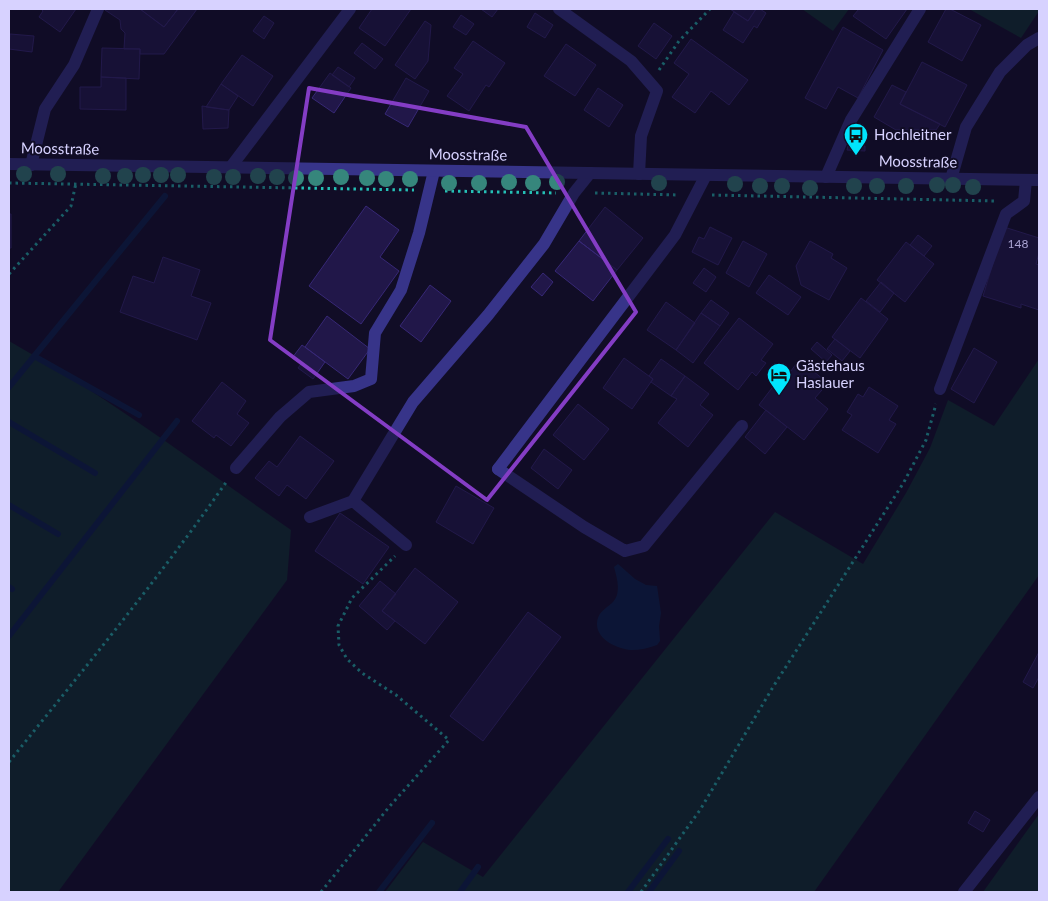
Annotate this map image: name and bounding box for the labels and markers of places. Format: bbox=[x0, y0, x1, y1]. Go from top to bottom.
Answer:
bus stop icon: Hochleitner bbox=[843, 122, 869, 156]
place label: Hochleitner bbox=[874, 125, 952, 143]
place label: Gästehaus Haslauer bbox=[796, 356, 865, 391]
hotel icon: Gästehaus Haslauer bbox=[766, 362, 792, 396]

